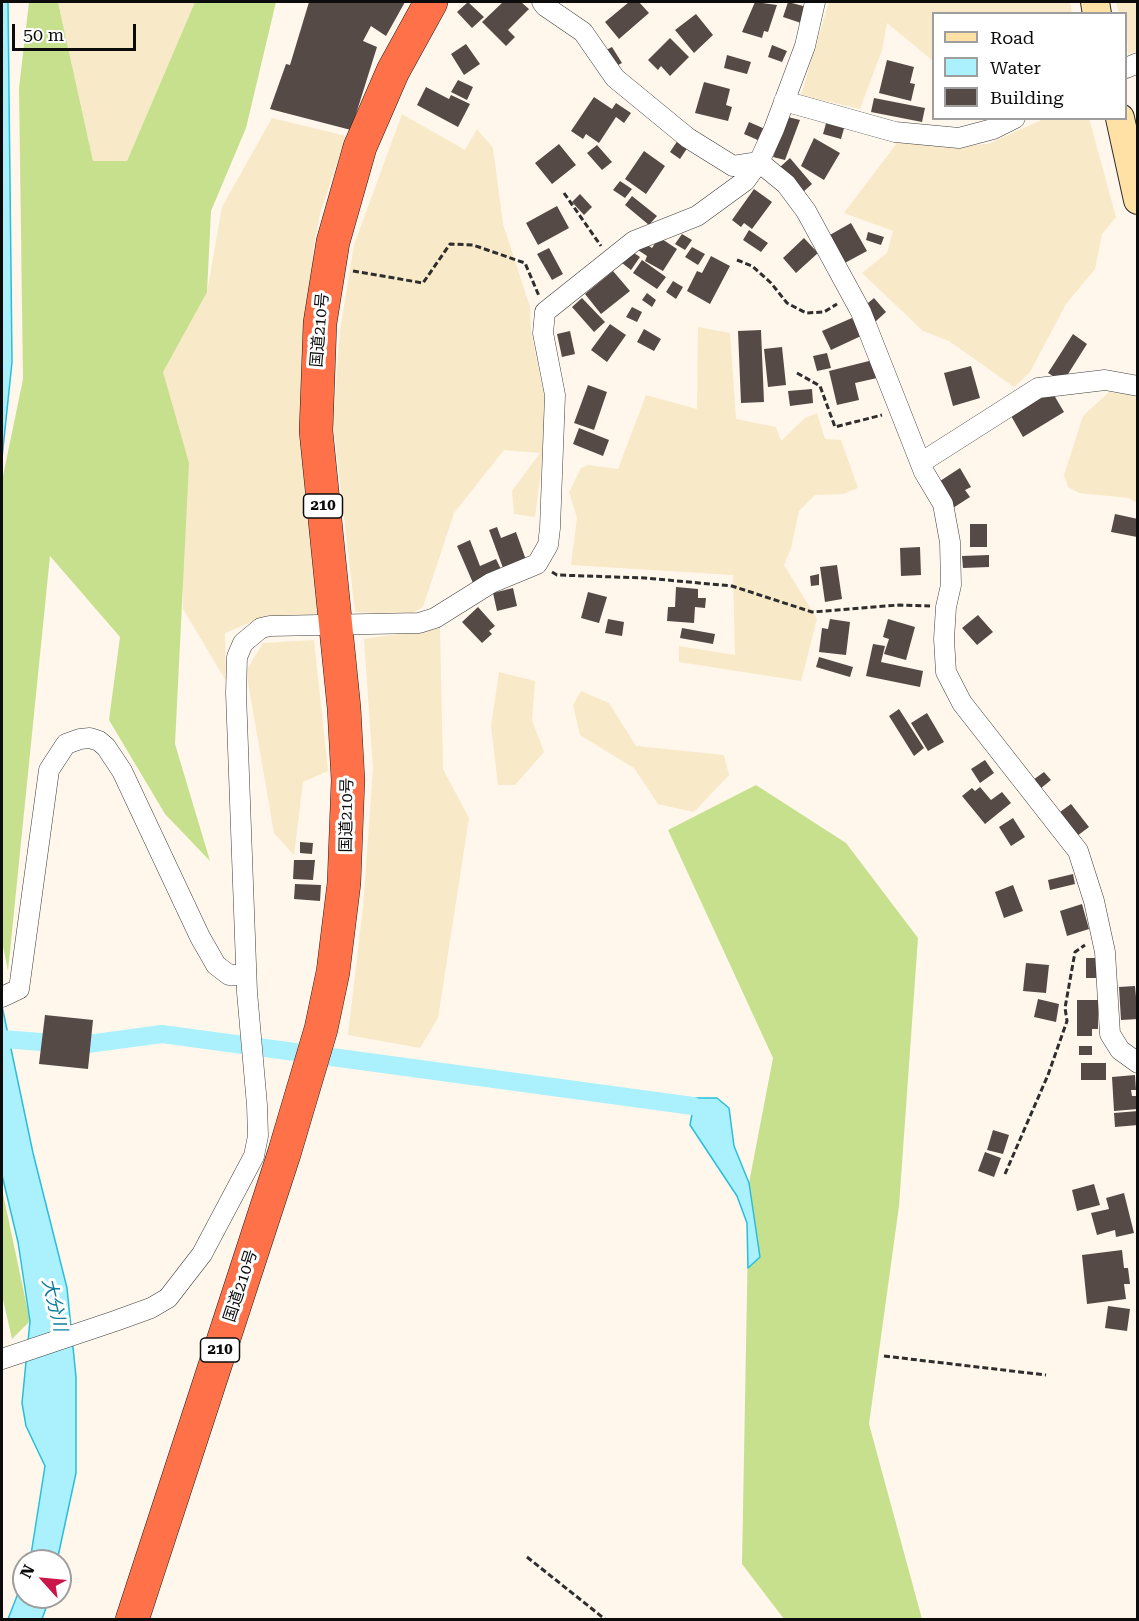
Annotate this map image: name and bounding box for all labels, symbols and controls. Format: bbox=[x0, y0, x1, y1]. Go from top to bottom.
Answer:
scale bar bbox=[15, 12, 140, 50]
legend bbox=[932, 12, 1127, 120]
text: 50 m bbox=[23, 24, 64, 45]
text: Road bbox=[990, 27, 1034, 48]
text: Water bbox=[990, 57, 1041, 78]
text: Building bbox=[990, 87, 1064, 108]
street label: 国道210号 bbox=[307, 292, 333, 368]
road number: 210 bbox=[304, 494, 342, 518]
street label: 国道210号 bbox=[337, 777, 357, 853]
street label: 国道210号 bbox=[220, 1247, 262, 1325]
water label: 大分川 bbox=[37, 1276, 71, 1334]
road number: 210 bbox=[200, 1338, 240, 1362]
north arrow bbox=[12, 1549, 72, 1609]
text: N bbox=[16, 1562, 39, 1581]

